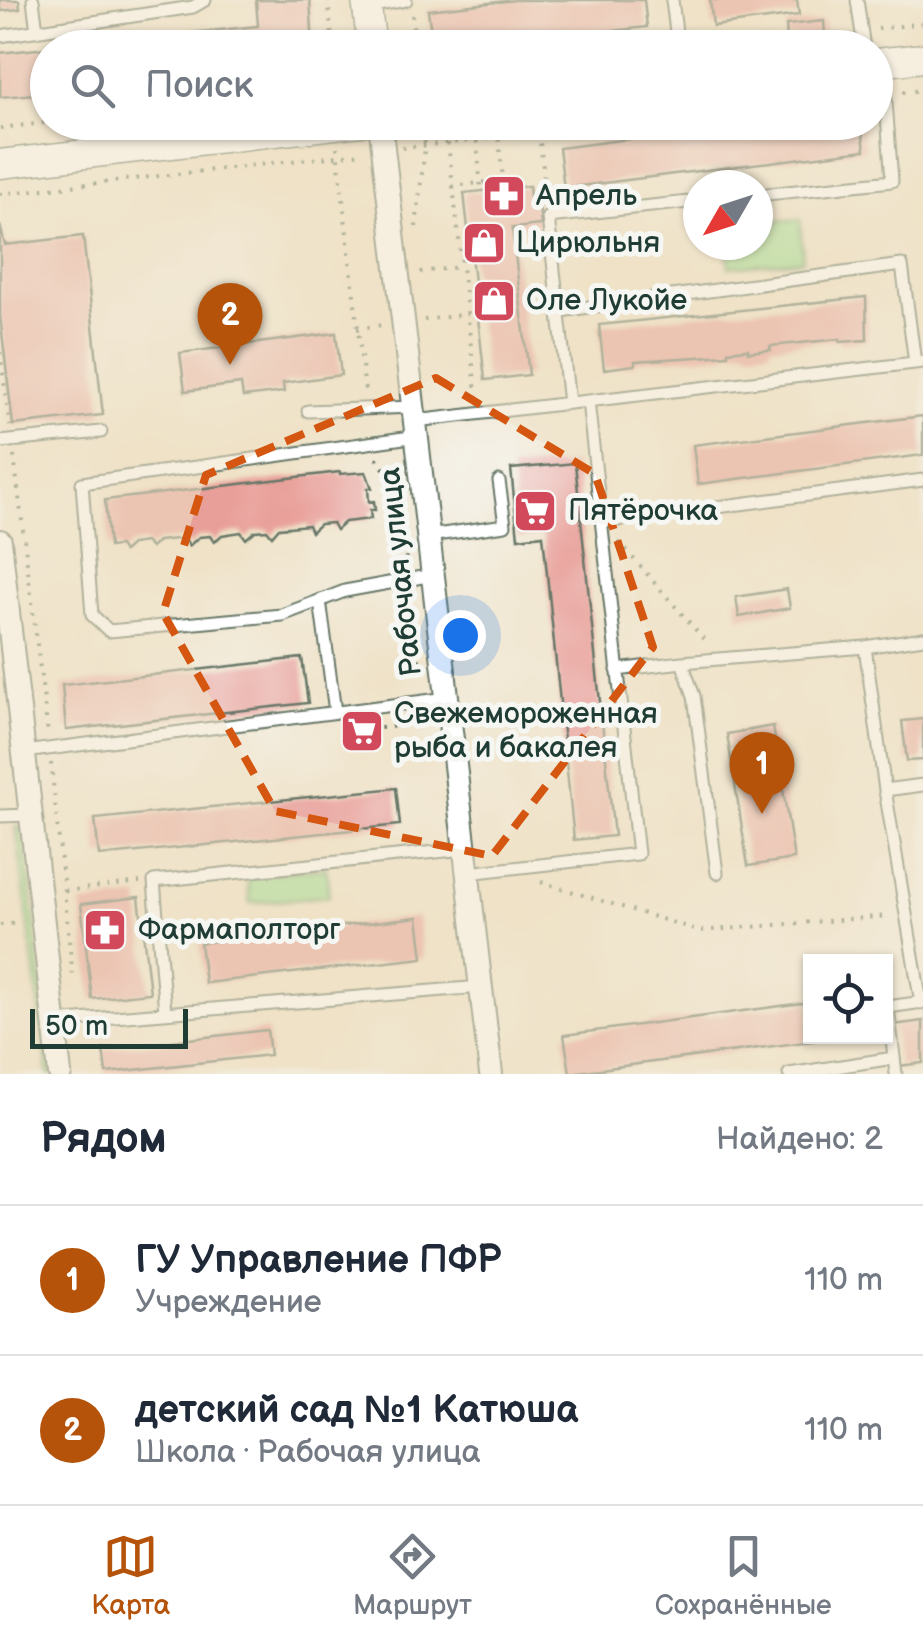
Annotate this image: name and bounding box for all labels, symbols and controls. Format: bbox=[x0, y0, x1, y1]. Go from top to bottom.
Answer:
search box bbox=[30, 30, 893, 140]
icon: search bbox=[65, 58, 120, 113]
text: Поиск bbox=[145, 63, 253, 108]
north arrow bbox=[683, 170, 773, 260]
pharmacy icon: Апрель bbox=[481, 173, 527, 219]
place label: Апрель bbox=[535, 178, 637, 214]
shop icon: Цирюльня bbox=[461, 220, 507, 266]
place label: Цирюльня bbox=[516, 225, 660, 261]
shop icon: Оле Лукойе bbox=[471, 278, 517, 324]
pin: 2 bbox=[198, 282, 262, 365]
place label: Оле Лукойе bbox=[526, 283, 687, 319]
street label: Рабочая улица bbox=[372, 466, 430, 678]
supermarket icon: Пятёрочка bbox=[512, 488, 558, 534]
place label: Пятёрочка bbox=[568, 493, 719, 529]
your location bbox=[435, 610, 486, 661]
place label: Свежемороженная рыба и бакалея bbox=[394, 696, 658, 766]
supermarket icon: Свежемороженная рыба и бакалея bbox=[339, 708, 385, 754]
pin: 1 bbox=[730, 732, 794, 814]
pharmacy icon: Фармаполторг bbox=[82, 907, 128, 953]
place label: Фармаполторг bbox=[138, 912, 341, 948]
map controls bbox=[803, 954, 893, 1044]
button: locate bbox=[803, 954, 893, 1044]
scale bar bbox=[30, 1004, 188, 1048]
text: 50 m bbox=[45, 1010, 108, 1043]
text: Рядом bbox=[40, 1114, 167, 1165]
text: Найдено: 2 bbox=[716, 1120, 883, 1159]
text: ГУ Управление ПФР bbox=[135, 1238, 501, 1283]
text: 1 bbox=[66, 1261, 79, 1300]
text: 110 m bbox=[804, 1261, 883, 1300]
text: Учреждение bbox=[135, 1283, 322, 1322]
text: детский сад №1 Катюша bbox=[135, 1388, 578, 1433]
text: 2 bbox=[63, 1411, 82, 1450]
text: 110 m bbox=[804, 1411, 883, 1450]
text: Школа · Рабочая улица bbox=[135, 1433, 481, 1472]
tab: Карта bbox=[91, 1529, 170, 1622]
tab: Маршрут bbox=[353, 1529, 472, 1622]
tab: Сохранённые bbox=[655, 1529, 832, 1622]

